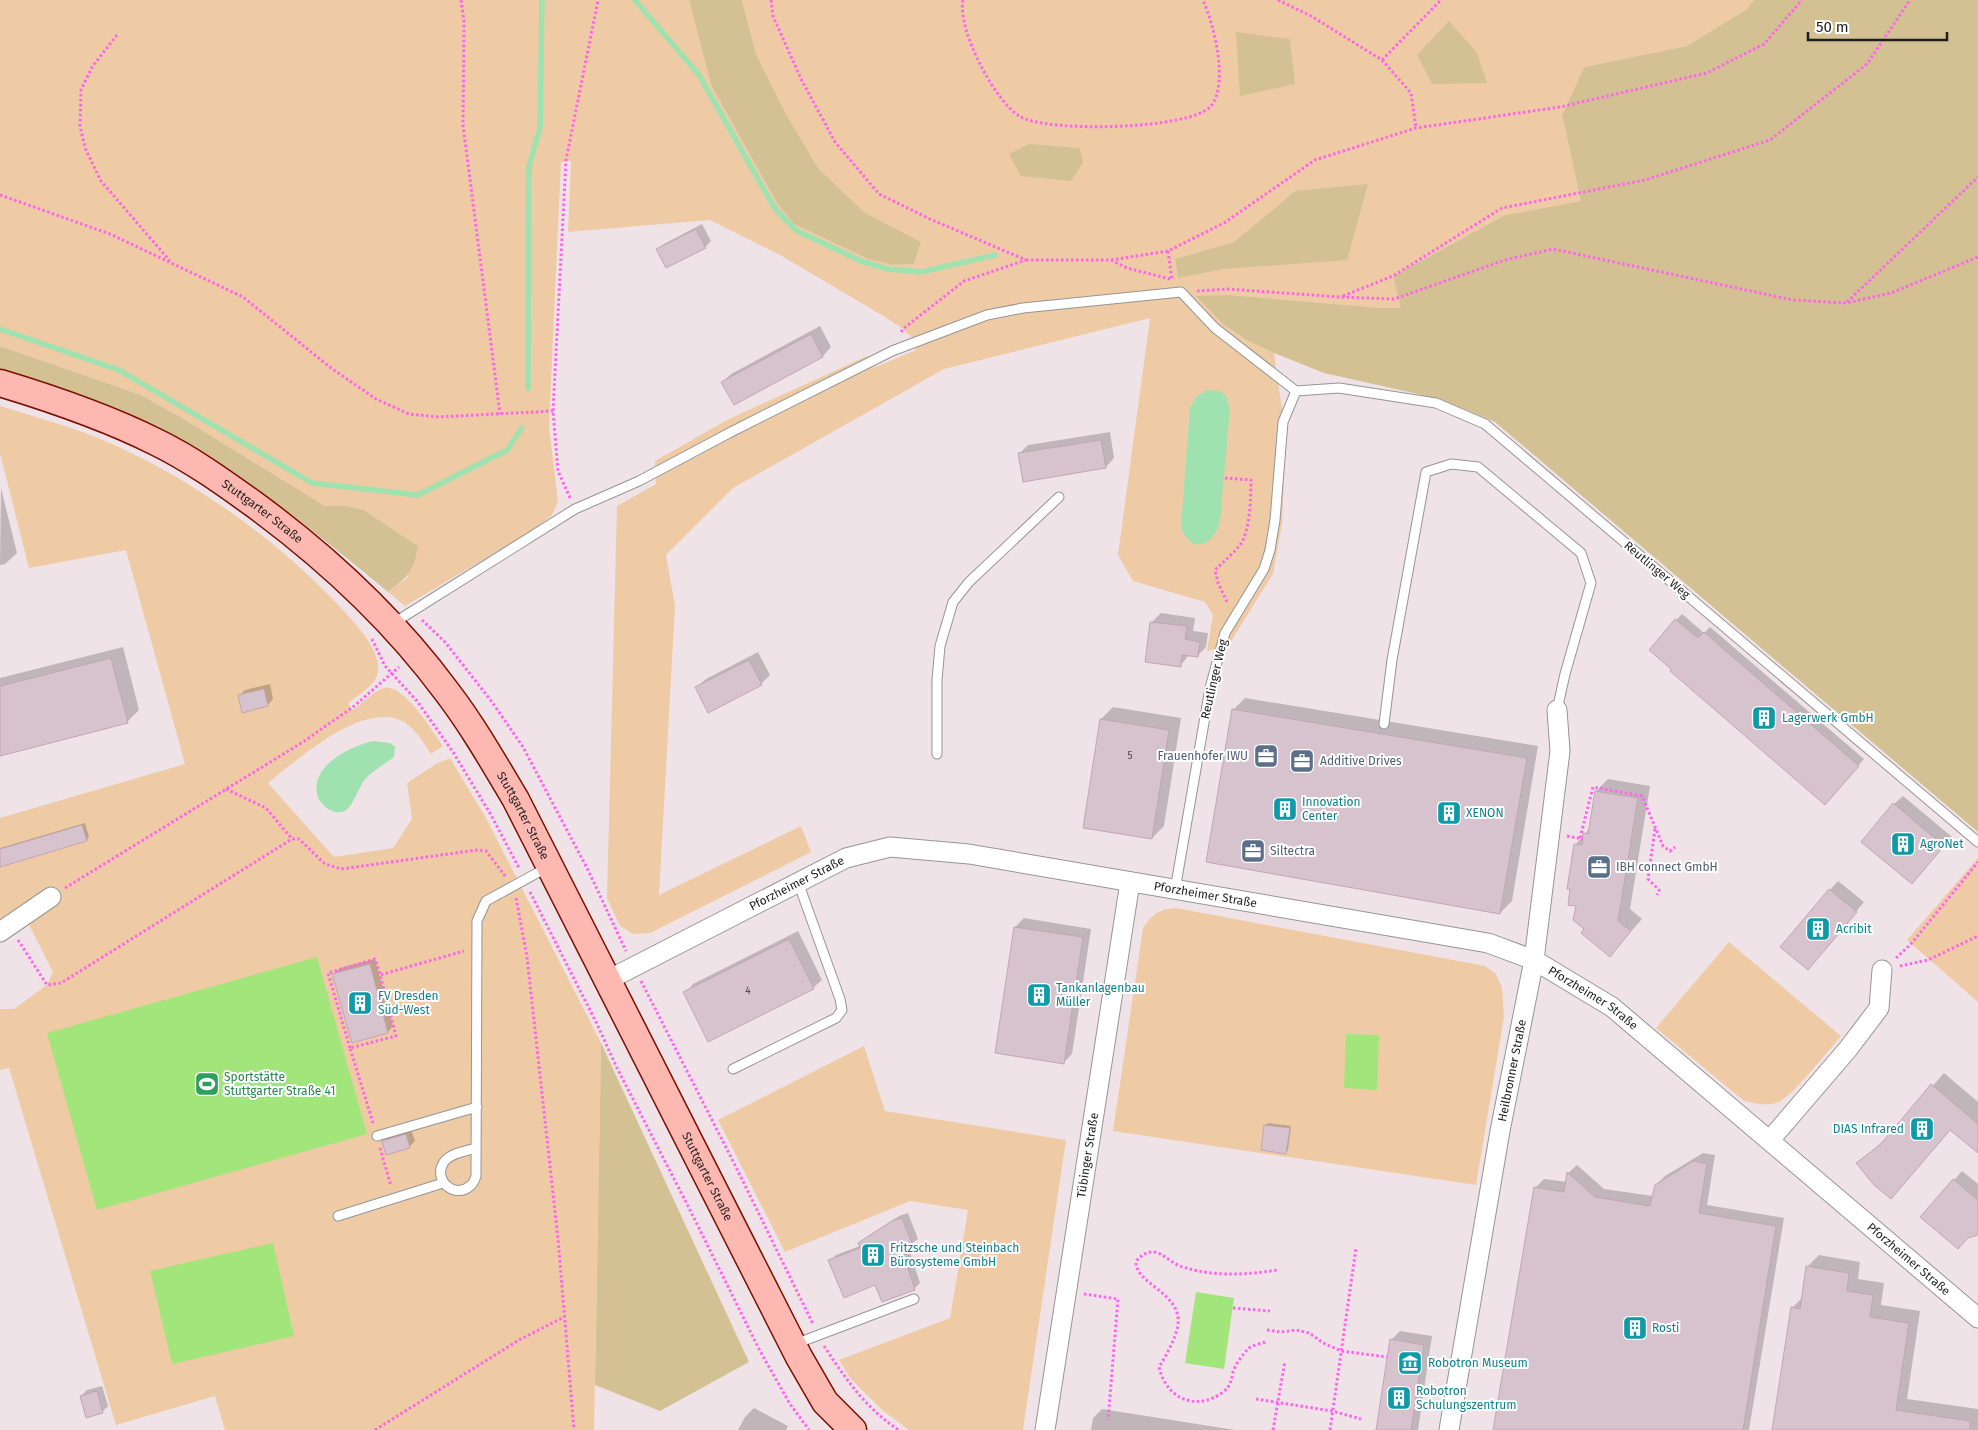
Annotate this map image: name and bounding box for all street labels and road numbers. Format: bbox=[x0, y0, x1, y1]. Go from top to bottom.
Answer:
street label: Stuttgarter Straße bbox=[219, 477, 305, 546]
street label: Reutlinger Weg bbox=[1621, 538, 1693, 602]
street label: Reutlinger Weg bbox=[1198, 637, 1230, 720]
street label: Stuttgarter Straße bbox=[494, 769, 552, 862]
street label: Pforzheimer Straße bbox=[747, 853, 846, 913]
street label: Pforzheimer Straße bbox=[1153, 879, 1258, 910]
street label: Pforzheimer Straße bbox=[1546, 963, 1641, 1033]
street label: Heilbronner Straße bbox=[1495, 1018, 1529, 1123]
street label: Tübinger Straße bbox=[1074, 1112, 1101, 1199]
street label: Stuttgarter Straße bbox=[679, 1130, 736, 1223]
street label: Pforzheimer Straße bbox=[1864, 1220, 1953, 1298]

